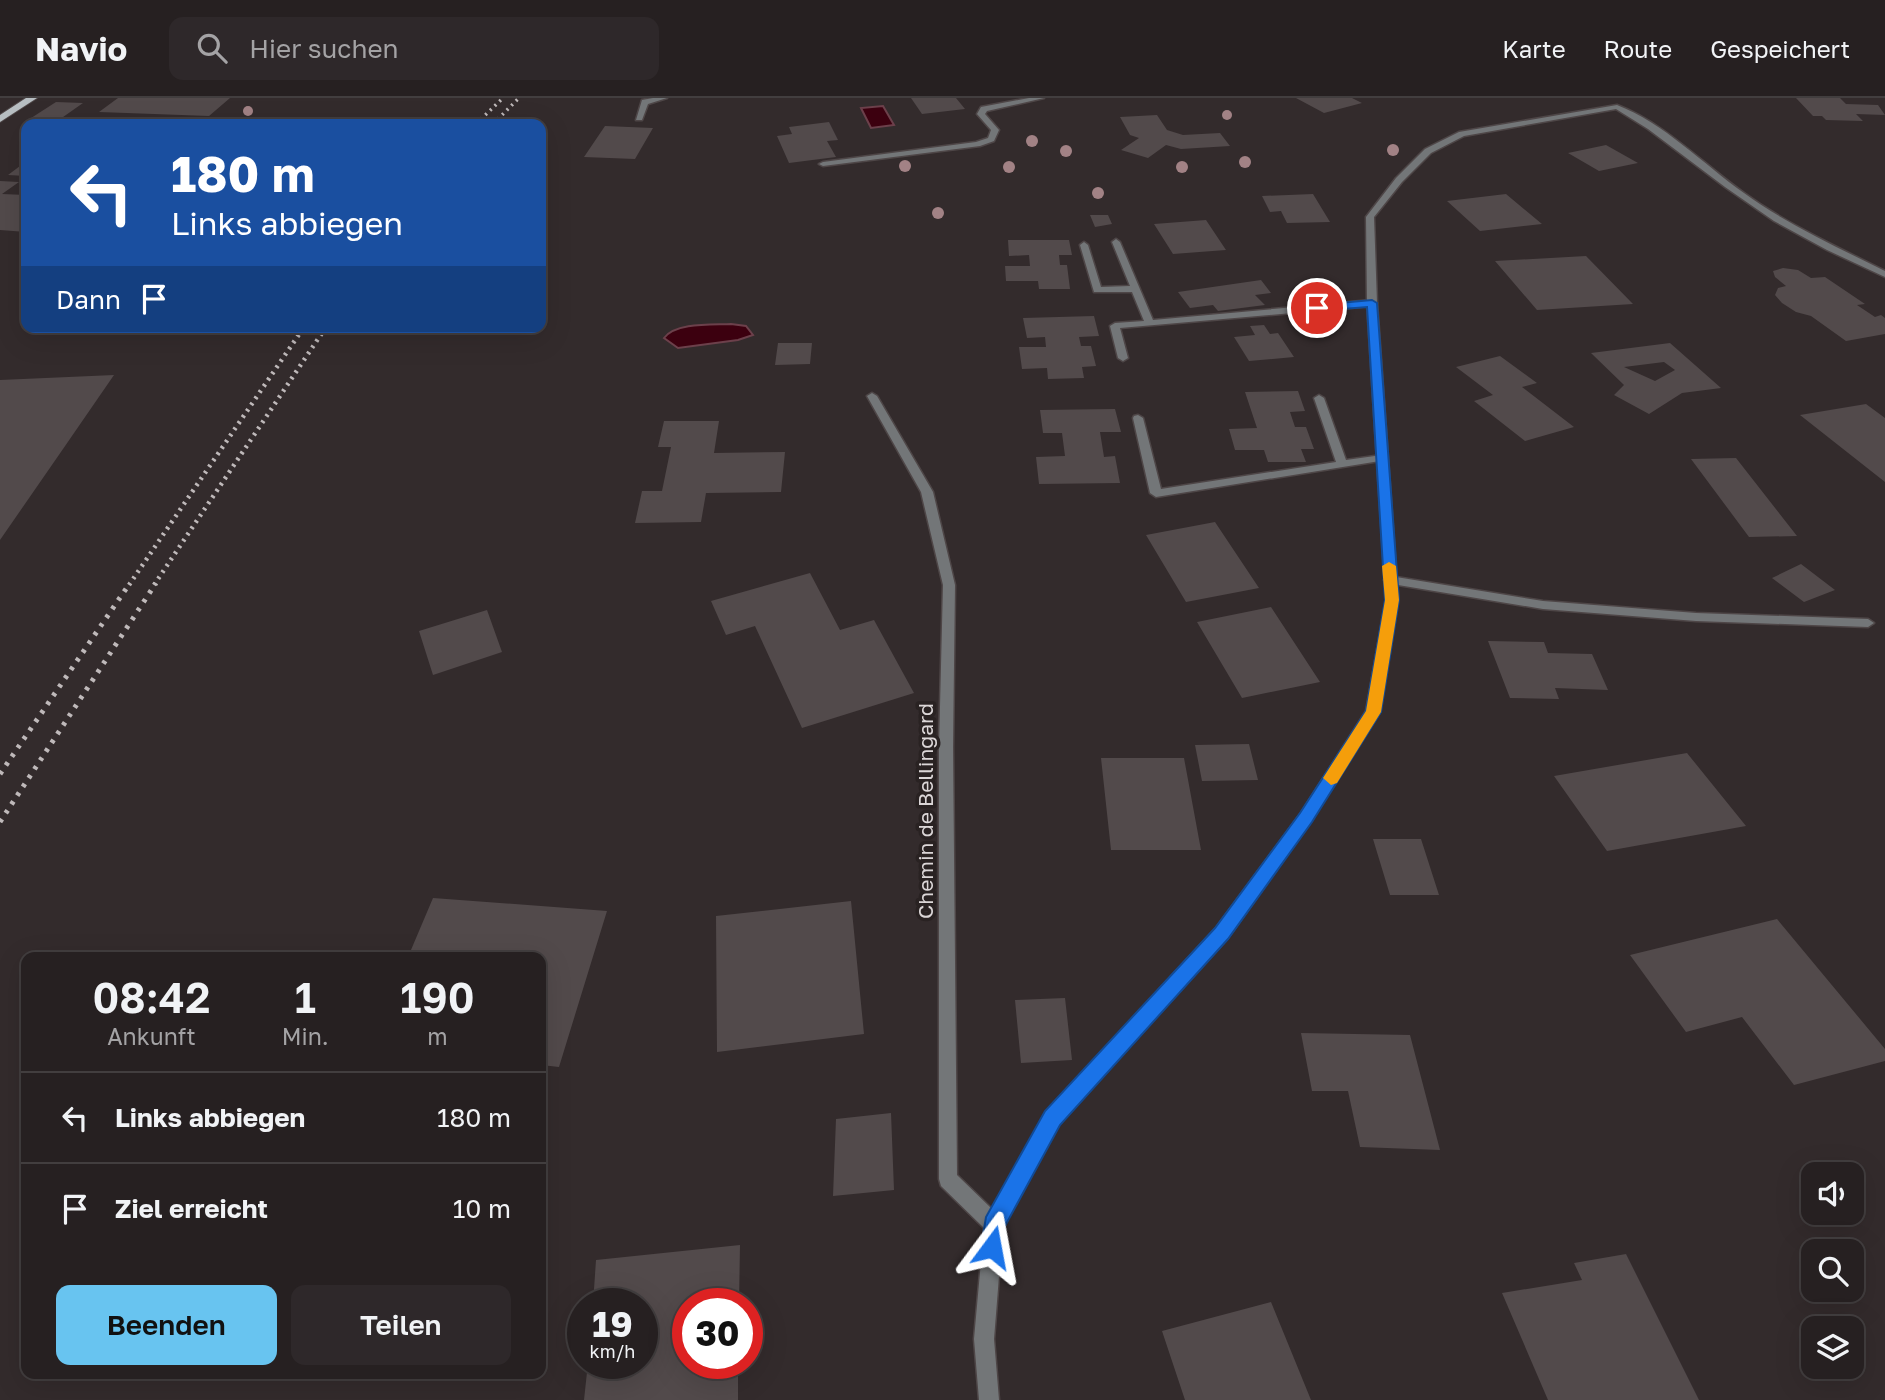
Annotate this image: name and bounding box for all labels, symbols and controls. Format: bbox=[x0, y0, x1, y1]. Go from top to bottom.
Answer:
search box bbox=[169, 17, 659, 80]
text: Navio bbox=[35, 29, 127, 68]
icon: search bbox=[193, 29, 231, 67]
text: Hier suchen bbox=[249, 33, 399, 64]
text: Karte bbox=[1502, 34, 1566, 63]
text: Route bbox=[1604, 34, 1672, 63]
text: Gespeichert bbox=[1710, 34, 1850, 63]
text: 180 m bbox=[171, 144, 315, 203]
icon: left bbox=[56, 147, 147, 238]
text: Links abbiegen bbox=[171, 204, 403, 242]
pin bbox=[1287, 278, 1347, 338]
icon: arrive bbox=[135, 280, 173, 318]
text: Dann bbox=[56, 284, 121, 315]
icon: arrive bbox=[1298, 289, 1336, 327]
street label: Chemin de Bellingard bbox=[912, 703, 938, 919]
text: 08:42 bbox=[92, 972, 210, 1022]
text: 1 bbox=[295, 972, 316, 1022]
text: 190 bbox=[400, 972, 474, 1022]
text: Ankunft bbox=[107, 1022, 196, 1050]
text: Min. bbox=[282, 1022, 329, 1050]
text: m bbox=[427, 1022, 448, 1050]
icon: left bbox=[56, 1099, 94, 1137]
text: Links abbiegen bbox=[115, 1102, 305, 1133]
text: 180 m bbox=[437, 1102, 511, 1133]
map controls bbox=[1801, 1162, 1864, 1379]
button: sound bbox=[1801, 1162, 1864, 1225]
icon: arrive bbox=[56, 1190, 94, 1228]
text: Ziel erreicht bbox=[115, 1193, 268, 1224]
text: 10 m bbox=[453, 1193, 511, 1224]
position arrow bbox=[955, 1210, 1029, 1284]
button: search bbox=[1801, 1239, 1864, 1302]
button: Beenden bbox=[56, 1285, 277, 1365]
button: Teilen bbox=[291, 1285, 511, 1365]
speed limit sign: 30 bbox=[672, 1288, 763, 1379]
text: 19 bbox=[592, 1303, 633, 1345]
button: layers bbox=[1801, 1316, 1864, 1379]
text: km/h bbox=[590, 1340, 635, 1362]

